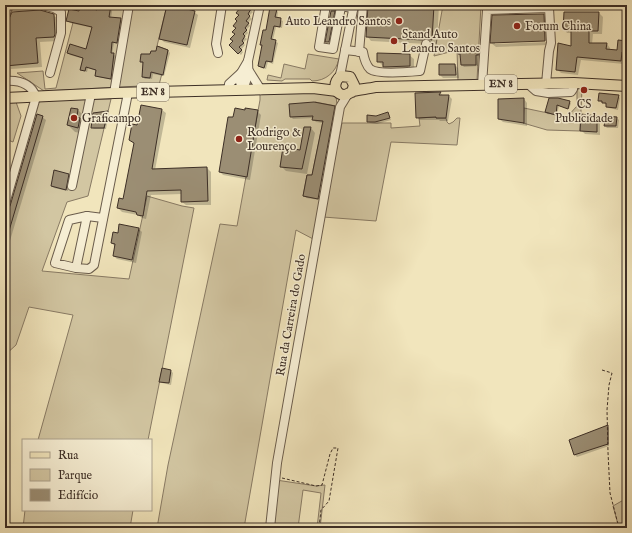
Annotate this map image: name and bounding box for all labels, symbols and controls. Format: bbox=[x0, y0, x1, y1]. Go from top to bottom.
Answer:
place label: Auto Leandro Santos bbox=[284, 14, 391, 29]
marker: Auto Leandro Santos bbox=[394, 16, 404, 26]
place label: Forum China bbox=[525, 19, 592, 34]
marker: Forum China bbox=[512, 21, 522, 31]
place label: Stand Auto Leandro Santos bbox=[402, 27, 480, 56]
marker: Stand Auto Leandro Santos bbox=[389, 36, 399, 46]
road number: EN 8 bbox=[485, 75, 517, 93]
road number: EN 8 bbox=[137, 83, 169, 101]
marker: CS Publicidade bbox=[579, 85, 589, 95]
place label: CS Publicidade bbox=[555, 97, 613, 126]
place label: Graficampo bbox=[82, 111, 141, 127]
marker: Graficampo bbox=[69, 113, 79, 123]
place label: Rodrigo & Lourenço bbox=[247, 125, 301, 154]
marker: Rodrigo & Lourenço bbox=[234, 134, 244, 144]
street label: Rua da Carreira do Gado bbox=[273, 252, 309, 377]
legend bbox=[22, 439, 152, 511]
text: Rua bbox=[58, 448, 79, 463]
text: Parque bbox=[58, 468, 93, 484]
text: Edifício bbox=[58, 488, 99, 503]

